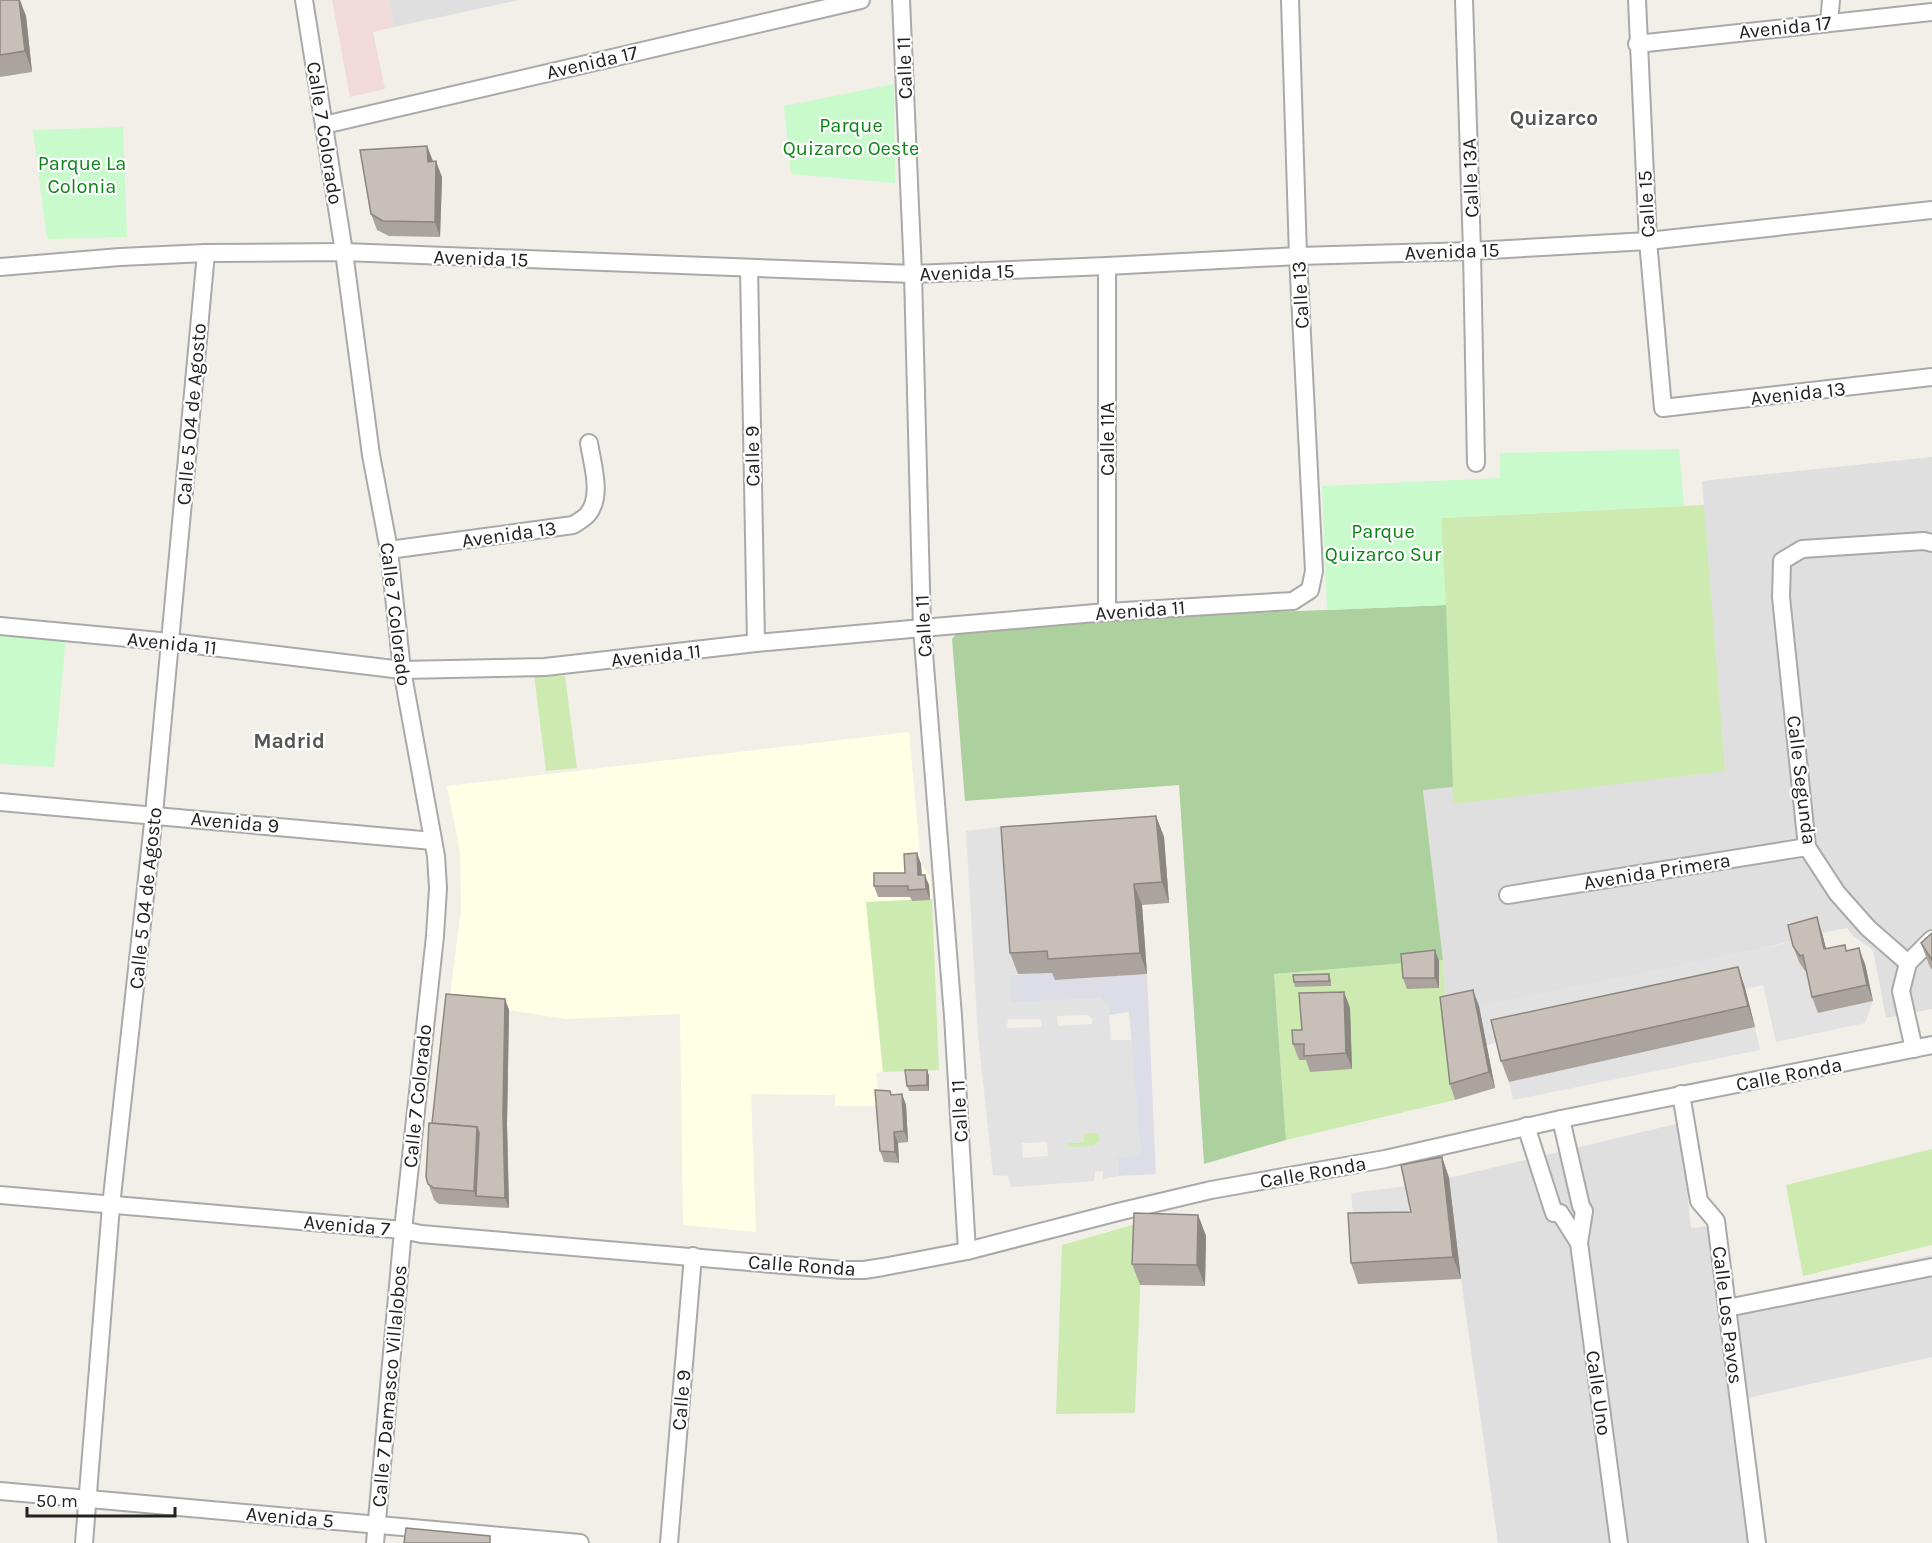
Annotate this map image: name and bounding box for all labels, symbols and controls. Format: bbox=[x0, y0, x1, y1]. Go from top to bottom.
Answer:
street label: Avenida 17 bbox=[1738, 11, 1833, 44]
street label: Calle 11 bbox=[892, 36, 917, 100]
street label: Avenida 17 bbox=[544, 41, 641, 84]
street label: Calle 7 Colorado bbox=[302, 60, 347, 206]
district label: Quizarco bbox=[1510, 106, 1598, 130]
park label: Parque Quizarco Oeste bbox=[783, 114, 919, 160]
street label: Calle 13A bbox=[1458, 138, 1483, 218]
park label: Parque La Colonia bbox=[38, 152, 126, 198]
street label: Calle 15 bbox=[1633, 170, 1660, 238]
street label: Avenida 15 bbox=[1404, 238, 1500, 265]
street label: Avenida 15 bbox=[433, 245, 529, 272]
street label: Avenida 15 bbox=[919, 259, 1015, 286]
street label: Calle 13 bbox=[1287, 260, 1314, 329]
street label: Calle 5 04 de Agosto bbox=[172, 322, 211, 506]
street label: Avenida 13 bbox=[1749, 377, 1847, 410]
street label: Calle 11A bbox=[1096, 402, 1119, 476]
street label: Calle 9 bbox=[740, 425, 765, 487]
street label: Avenida 13 bbox=[460, 516, 558, 553]
park label: Parque Quizarco Sur bbox=[1325, 520, 1442, 566]
street label: Calle 7 Colorado bbox=[375, 541, 416, 687]
street label: Calle 11 bbox=[910, 594, 937, 658]
street label: Avenida 11 bbox=[1094, 596, 1186, 625]
street label: Avenida 11 bbox=[126, 627, 218, 660]
street label: Avenida 11 bbox=[610, 639, 702, 672]
street label: Calle Segunda bbox=[1782, 714, 1821, 846]
district label: Madrid bbox=[253, 729, 325, 753]
street label: Calle 5 04 de Agosto bbox=[125, 806, 166, 990]
street label: Avenida 9 bbox=[190, 807, 280, 838]
street label: Avenida Primera bbox=[1582, 849, 1732, 894]
street label: Calle 7 Colorado bbox=[399, 1023, 436, 1169]
street label: Calle Ronda bbox=[1734, 1053, 1844, 1096]
street label: Calle 11 bbox=[946, 1079, 973, 1143]
street label: Calle Ronda bbox=[1258, 1152, 1368, 1193]
street label: Avenida 7 bbox=[303, 1210, 392, 1241]
street label: Calle Los Pavos bbox=[1708, 1245, 1747, 1385]
street label: Calle Ronda bbox=[747, 1250, 856, 1281]
street label: Calle 7 Damasco Villalobos bbox=[367, 1264, 412, 1508]
street label: Calle Uno bbox=[1581, 1349, 1616, 1437]
street label: Calle 9 bbox=[667, 1369, 696, 1431]
scale bar bbox=[27, 1480, 176, 1518]
text: 50 m bbox=[36, 1490, 78, 1512]
street label: Avenida 5 bbox=[245, 1502, 335, 1533]

